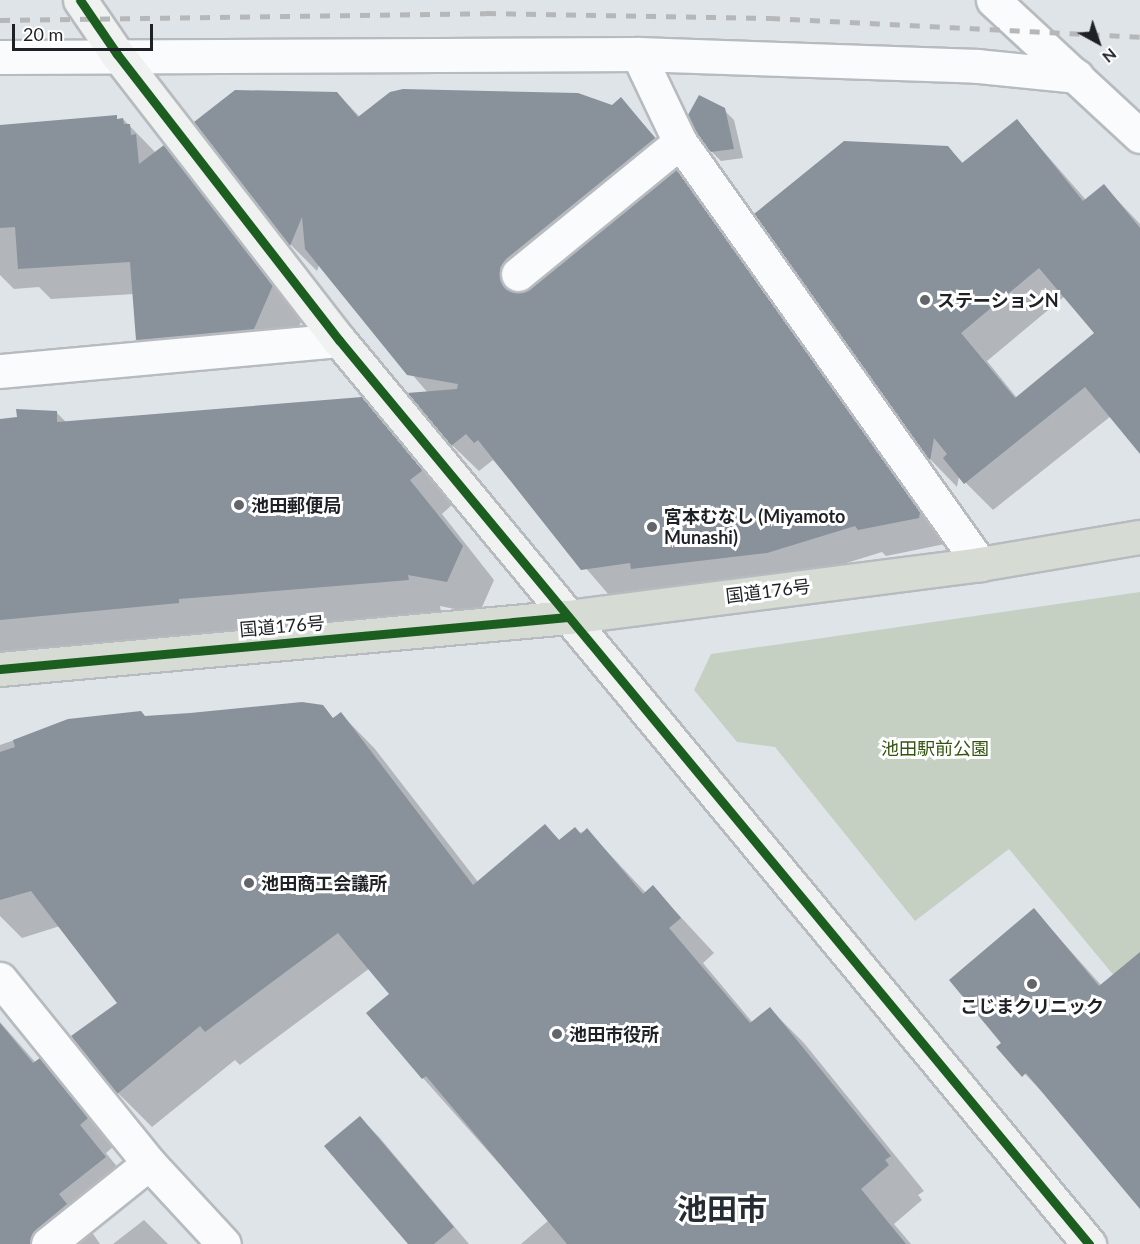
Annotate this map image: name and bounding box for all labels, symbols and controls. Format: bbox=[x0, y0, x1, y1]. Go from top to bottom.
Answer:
scale bar bbox=[15, 12, 156, 50]
north arrow bbox=[1068, 12, 1128, 72]
text: 20 m bbox=[23, 23, 63, 45]
text: N bbox=[1099, 45, 1121, 67]
place label: ステーションN bbox=[937, 289, 1059, 311]
marker: ステーションN bbox=[918, 293, 932, 307]
place label: 池田郵便局 bbox=[251, 494, 341, 516]
marker: 池田郵便局 bbox=[232, 498, 246, 512]
place label: 宮本むなし (Miyamoto Munashi) bbox=[664, 506, 845, 548]
marker: 宮本むなし (Miyamoto Munashi) bbox=[645, 520, 659, 534]
street label: 国道176号 bbox=[724, 575, 812, 607]
street label: 国道176号 bbox=[239, 612, 325, 640]
park label: 池田駅前公園 bbox=[881, 737, 989, 759]
place label: 池田商工会議所 bbox=[261, 872, 387, 894]
marker: 池田商工会議所 bbox=[242, 876, 256, 890]
marker: こじまクリニック bbox=[1023, 975, 1041, 993]
place label: こじまクリニック bbox=[960, 995, 1104, 1017]
place label: 池田市役所 bbox=[569, 1023, 659, 1045]
marker: 池田市役所 bbox=[550, 1027, 564, 1041]
district label: 池田市 bbox=[677, 1190, 767, 1226]

